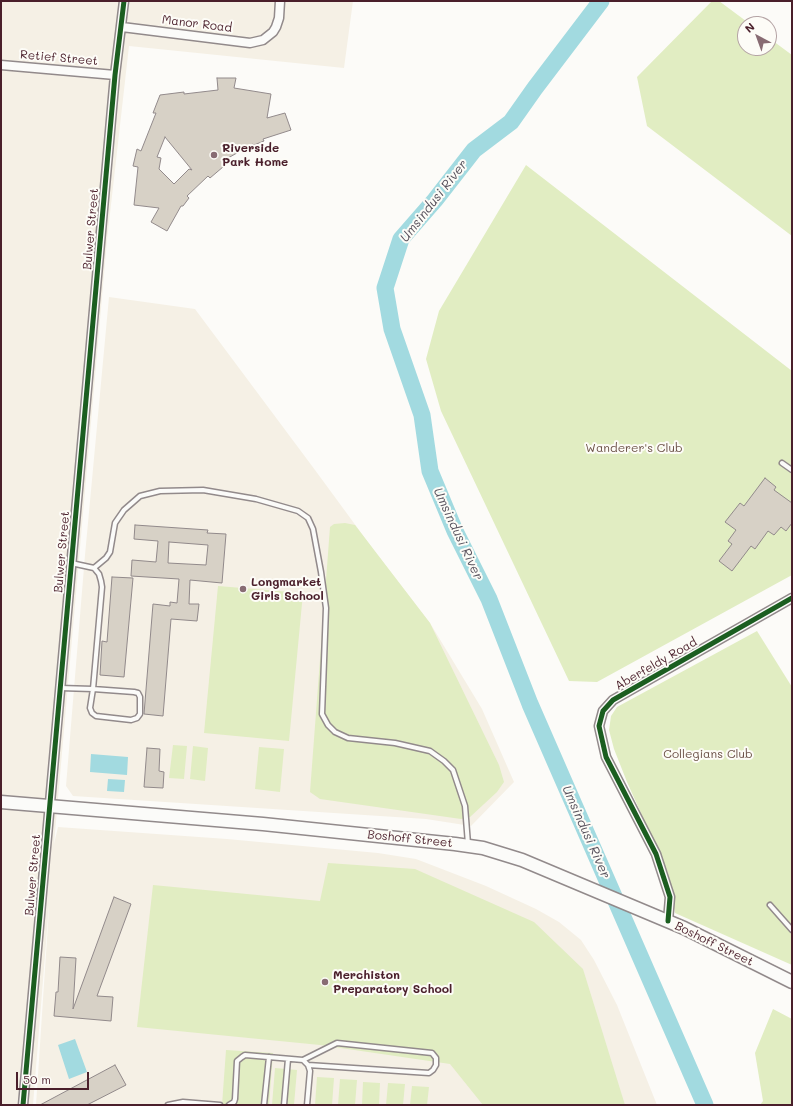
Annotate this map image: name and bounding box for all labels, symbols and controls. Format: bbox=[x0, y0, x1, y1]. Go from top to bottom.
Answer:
street label: Manor Road bbox=[161, 13, 233, 35]
north arrow bbox=[737, 16, 777, 56]
text: N bbox=[741, 19, 758, 36]
street label: Retief Street bbox=[19, 47, 99, 69]
place label: Riverside Park Home bbox=[222, 141, 288, 169]
marker: Riverside Park Home bbox=[209, 150, 219, 160]
water label: Umsindusi River bbox=[397, 157, 471, 245]
street label: Bulwer Street bbox=[80, 188, 102, 270]
park label: Wanderer's Club bbox=[585, 441, 683, 455]
water label: Umsindusi River bbox=[430, 485, 486, 583]
street label: Bulwer Street bbox=[51, 511, 73, 593]
place label: Longmarket Girls School bbox=[251, 575, 324, 603]
marker: Longmarket Girls School bbox=[238, 584, 248, 594]
street label: Aberfeldy Road bbox=[613, 635, 699, 693]
park label: Collegians Club bbox=[663, 747, 753, 761]
water label: Umsindusi River bbox=[559, 783, 613, 881]
street label: Boshoff Street bbox=[367, 827, 453, 851]
street label: Bulwer Street bbox=[22, 834, 44, 916]
street label: Boshoff Street bbox=[672, 919, 756, 969]
place label: Merchiston Preparatory School bbox=[333, 968, 452, 996]
marker: Merchiston Preparatory School bbox=[320, 977, 330, 987]
scale bar bbox=[18, 1064, 91, 1090]
text: 50 m bbox=[23, 1071, 51, 1087]

